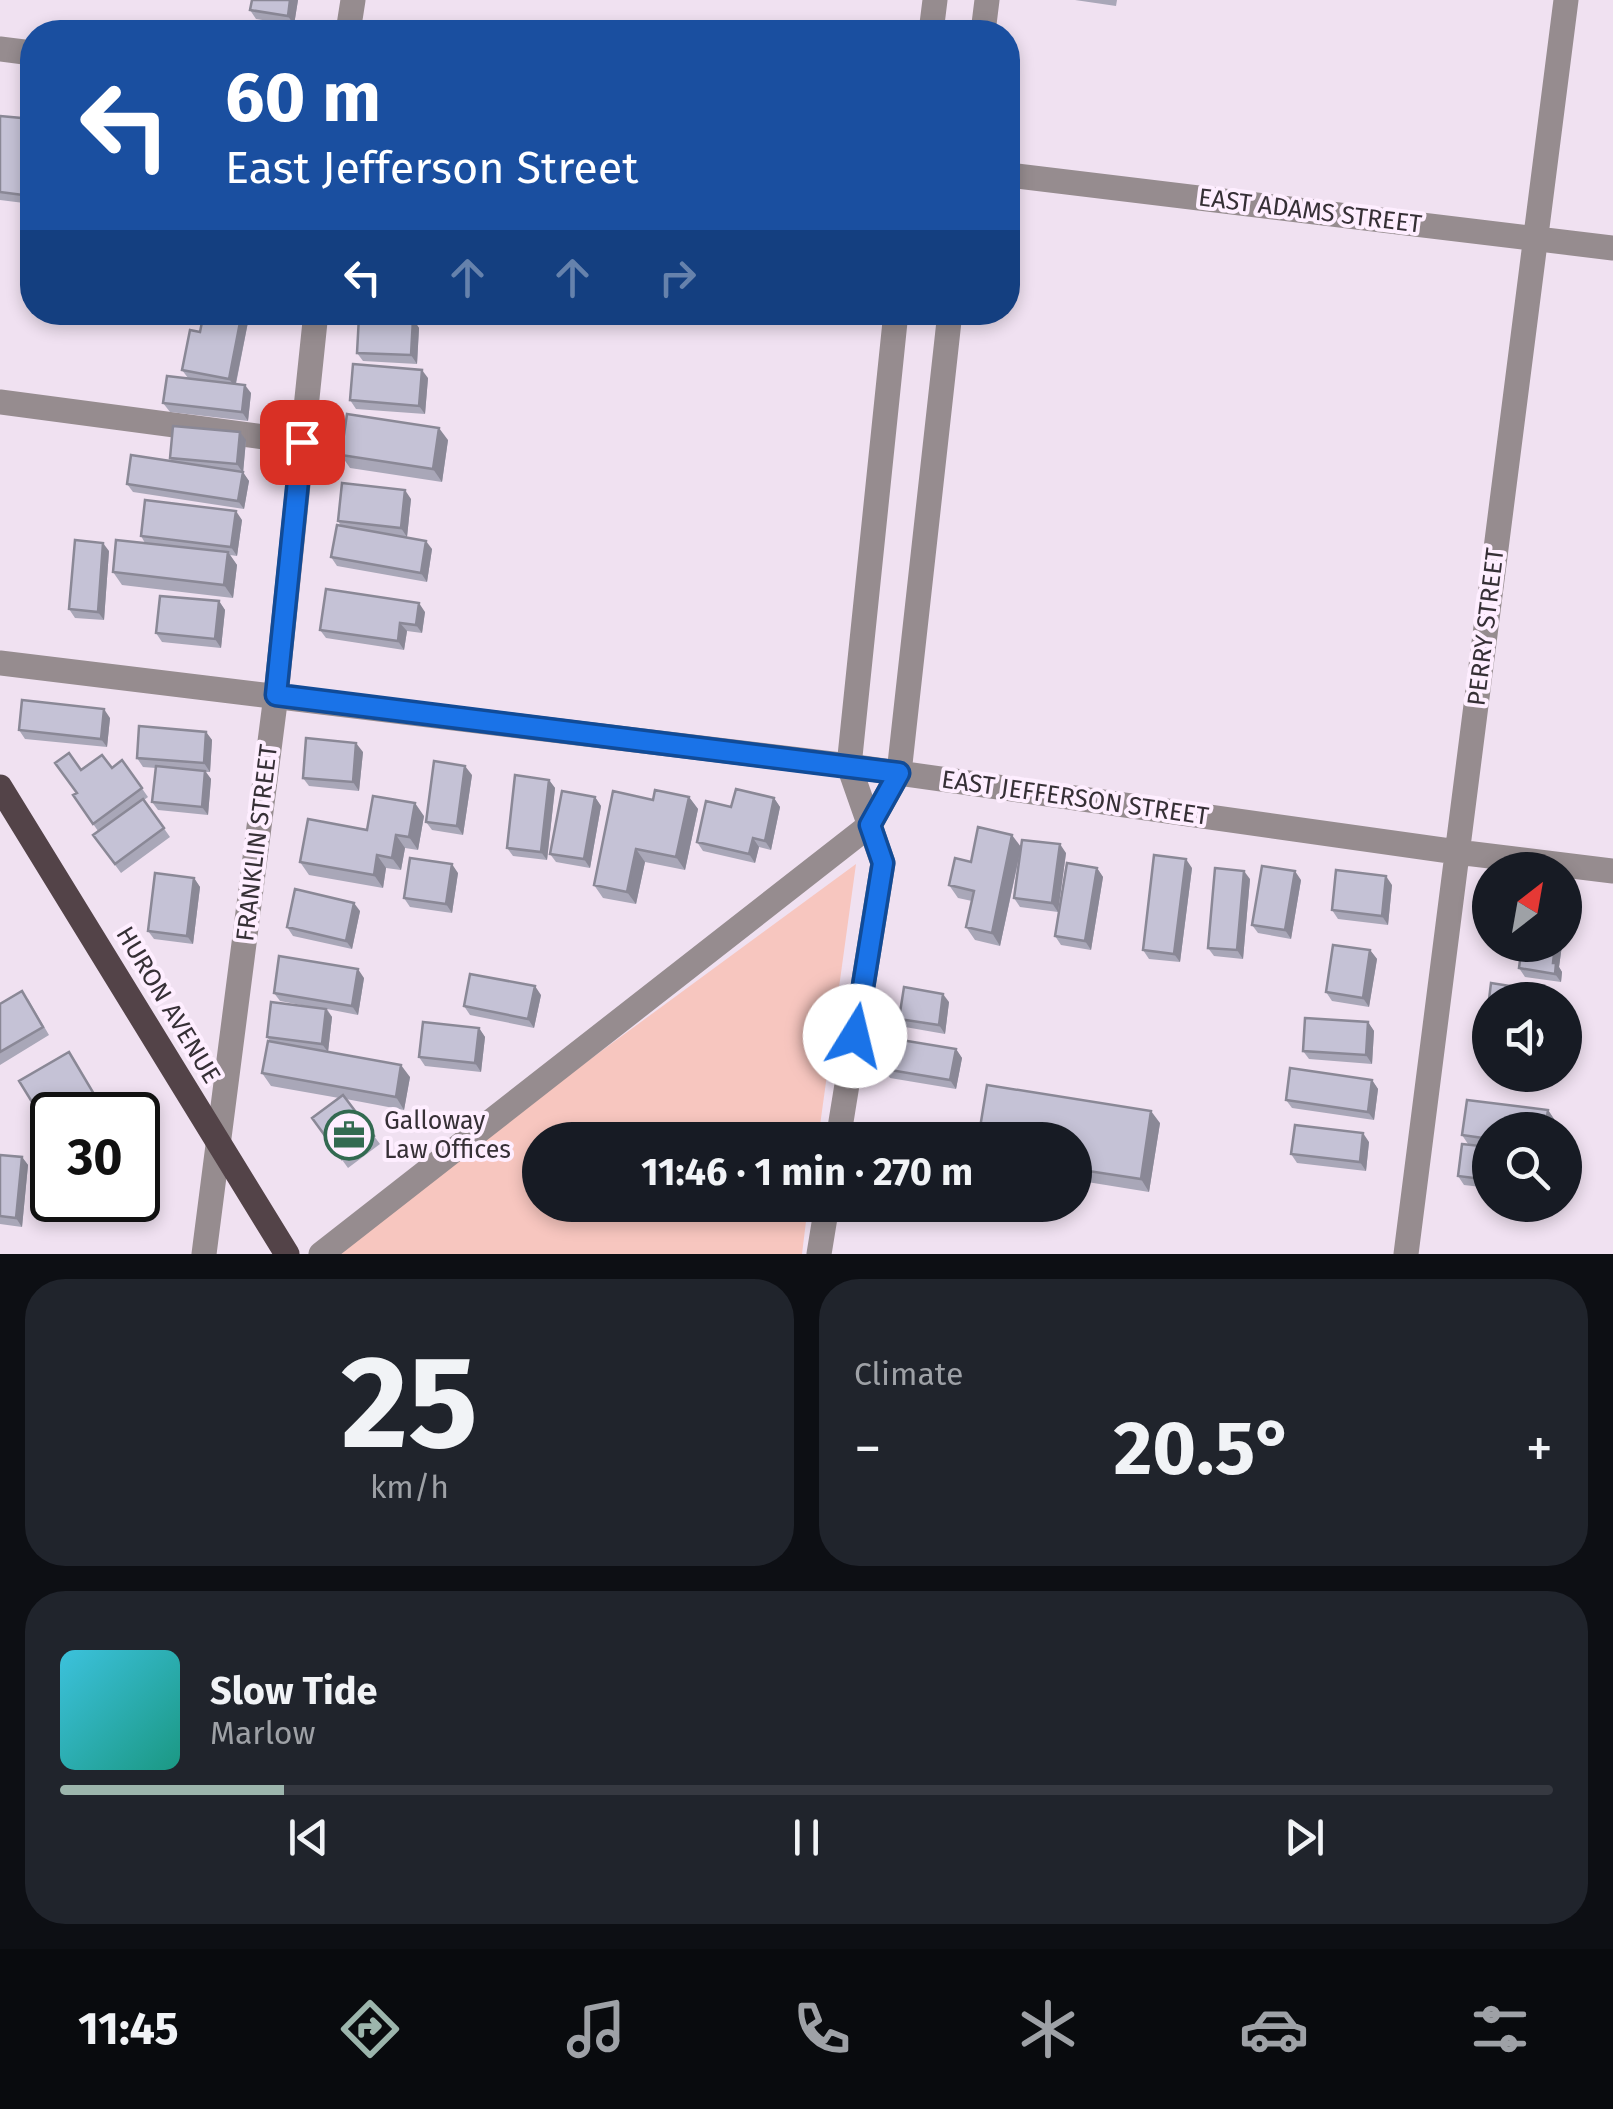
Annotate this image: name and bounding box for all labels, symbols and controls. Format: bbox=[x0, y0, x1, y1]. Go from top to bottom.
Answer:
text: 60 m bbox=[225, 56, 381, 140]
icon: left bbox=[60, 60, 190, 190]
text: East Jefferson Street bbox=[225, 141, 639, 195]
street label: EAST ADAMS STREET bbox=[1197, 182, 1424, 240]
icon: left bbox=[335, 250, 390, 305]
icon: ahead bbox=[440, 250, 495, 305]
icon: ahead bbox=[545, 250, 600, 305]
icon: right bbox=[650, 250, 705, 305]
pin bbox=[260, 400, 345, 485]
icon: arrive bbox=[275, 415, 330, 470]
street label: PERRY STREET bbox=[1461, 546, 1511, 708]
street label: FRANKLIN STREET bbox=[230, 743, 284, 943]
street label: EAST JEFFERSON STREET bbox=[939, 764, 1211, 832]
north arrow bbox=[1472, 852, 1582, 962]
map controls bbox=[1472, 852, 1582, 1222]
street label: HURON AVENUE bbox=[109, 921, 227, 1089]
button: sound bbox=[1472, 982, 1582, 1092]
position arrow bbox=[803, 984, 907, 1088]
speed limit sign: 30 bbox=[30, 1092, 160, 1222]
place label: Galloway Law Offices bbox=[384, 1106, 511, 1165]
office icon: Galloway Law Offices bbox=[323, 1109, 375, 1161]
button: search bbox=[1472, 1112, 1582, 1222]
text: 11:46 · 1 min · 270 m bbox=[641, 1149, 973, 1195]
text: 25 bbox=[341, 1325, 478, 1481]
text: Climate bbox=[854, 1355, 963, 1393]
text: 20.5° bbox=[1114, 1404, 1294, 1494]
text: − bbox=[854, 1416, 882, 1482]
text: + bbox=[1526, 1416, 1553, 1482]
text: km/h bbox=[370, 1468, 449, 1506]
text: Slow Tide bbox=[210, 1668, 378, 1714]
text: Marlow bbox=[210, 1714, 316, 1752]
icon: previous bbox=[281, 1810, 336, 1865]
icon: pause bbox=[779, 1810, 834, 1865]
icon: next bbox=[1277, 1810, 1332, 1865]
icon: directions bbox=[335, 1994, 405, 2064]
icon: music bbox=[561, 1994, 631, 2064]
icon: phone bbox=[787, 1994, 857, 2064]
icon: climate bbox=[1013, 1994, 1083, 2064]
icon: car bbox=[1239, 1994, 1309, 2064]
icon: filters bbox=[1465, 1994, 1535, 2064]
text: 11:45 bbox=[78, 2002, 179, 2056]

